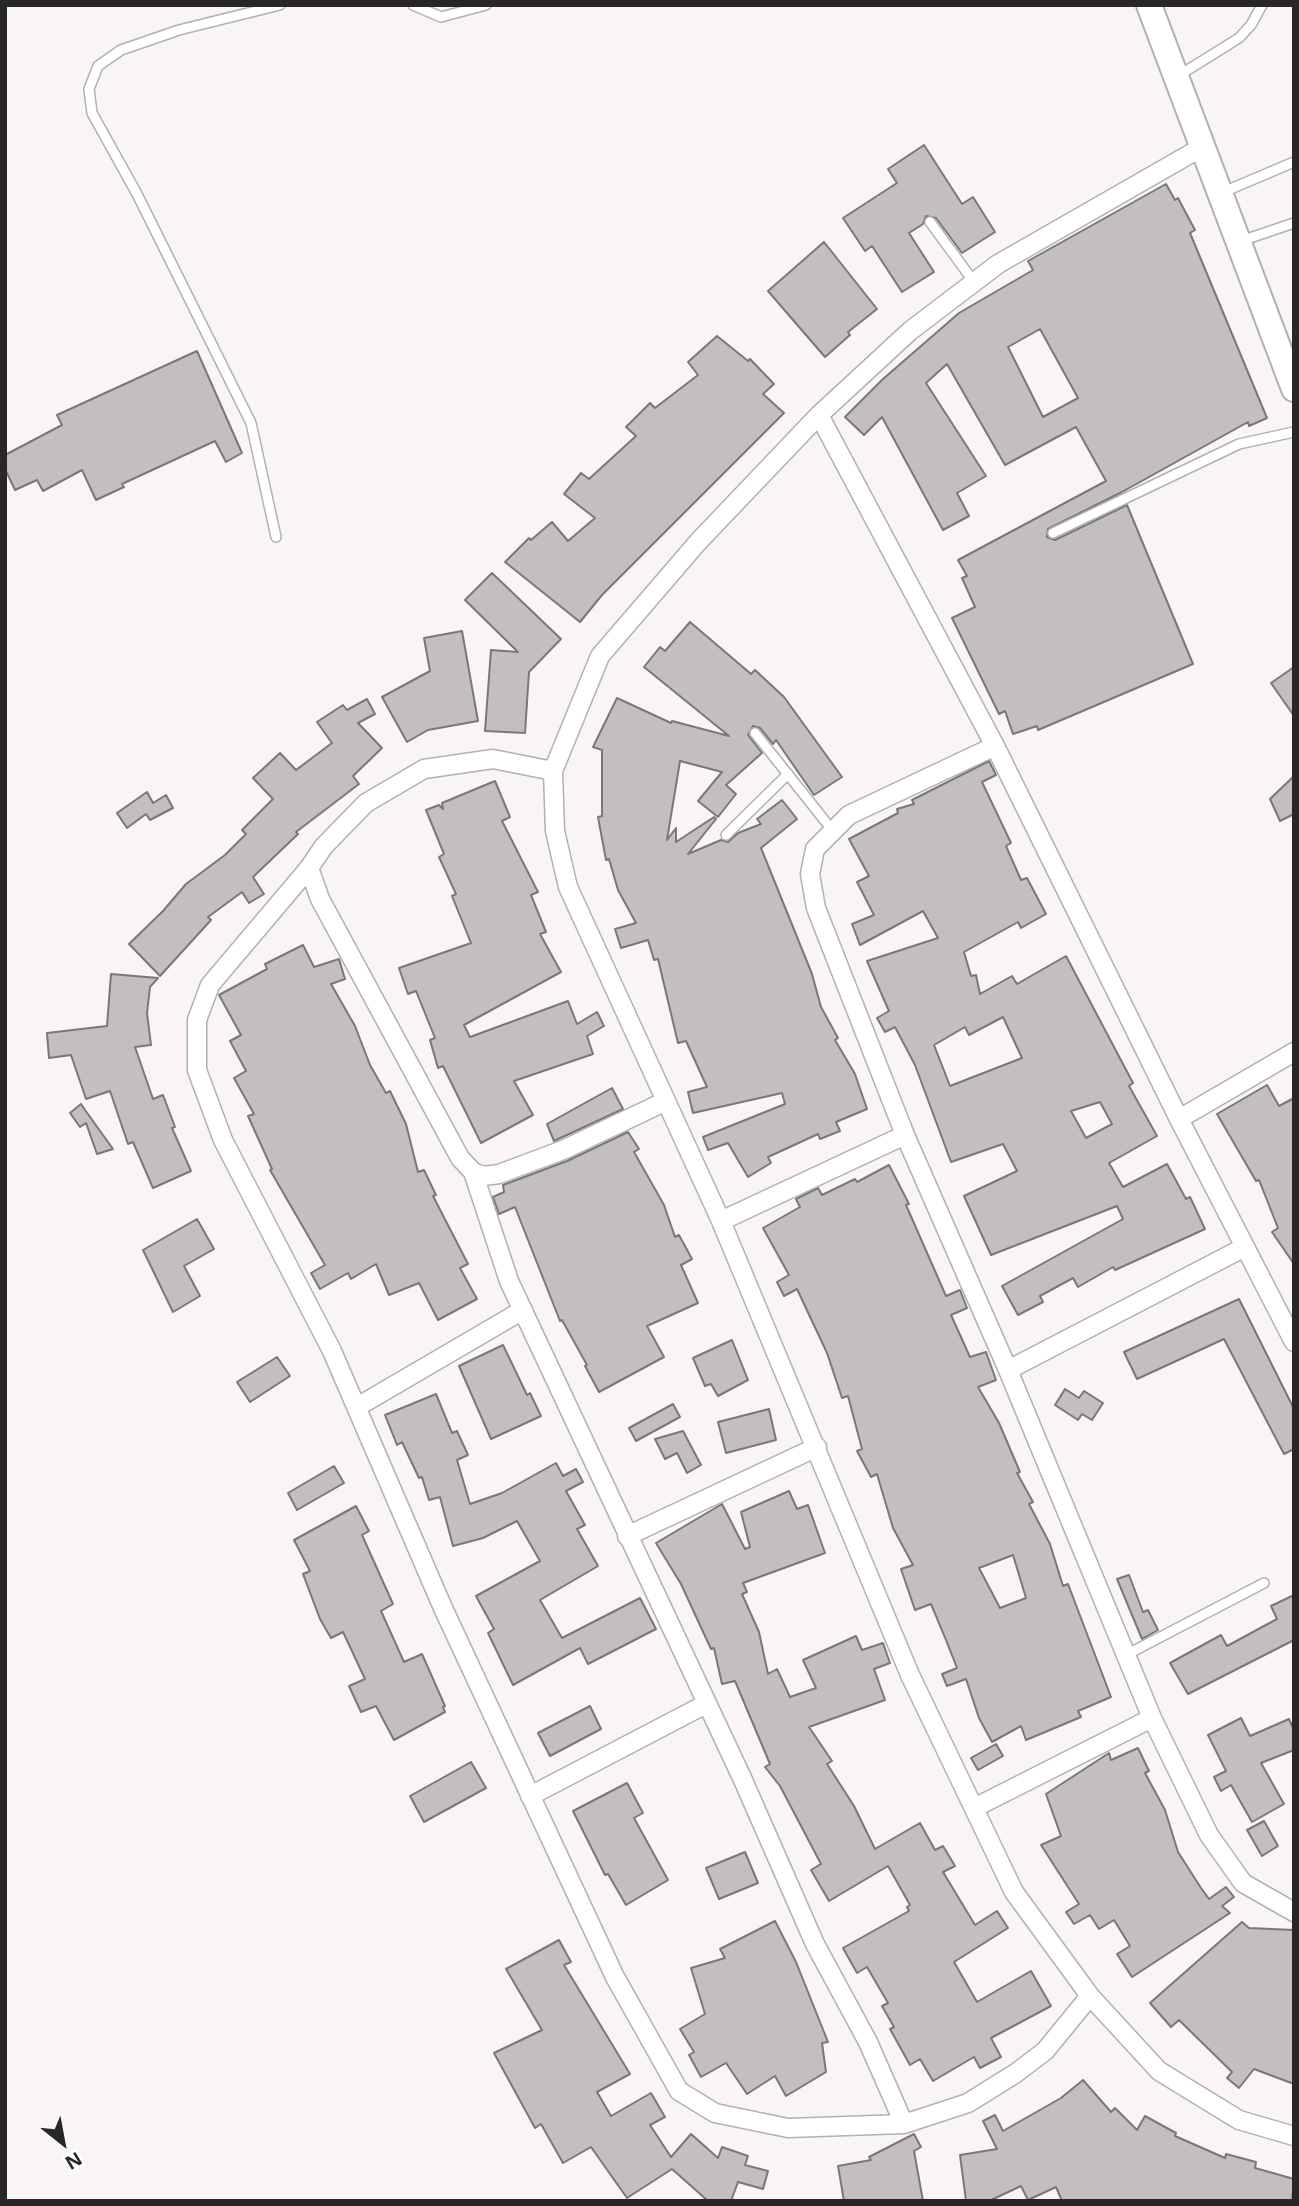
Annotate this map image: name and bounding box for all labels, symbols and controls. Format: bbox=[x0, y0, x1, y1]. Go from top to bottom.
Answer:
north arrow bbox=[28, 2108, 98, 2178]
text: N bbox=[61, 2146, 87, 2176]

